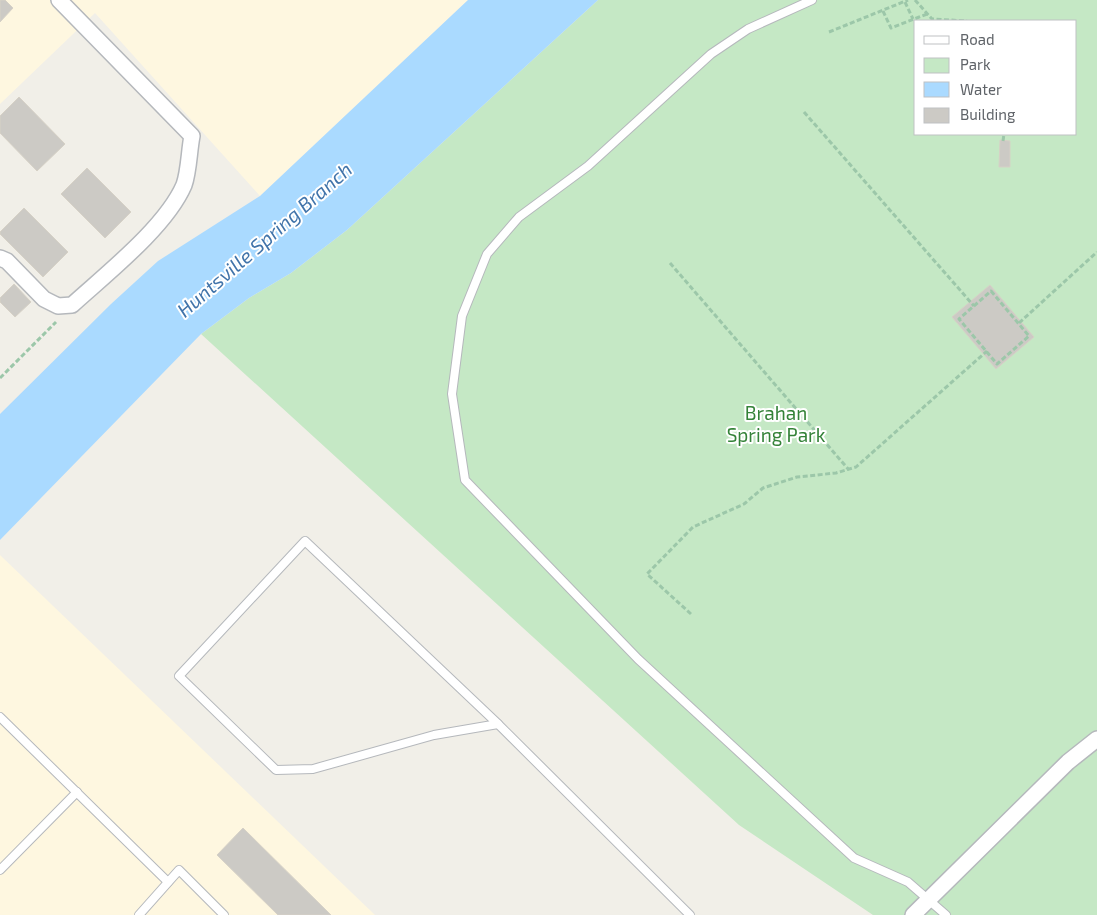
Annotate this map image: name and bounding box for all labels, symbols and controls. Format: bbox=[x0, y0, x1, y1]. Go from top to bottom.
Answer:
legend bbox=[914, 20, 1077, 135]
text: Road bbox=[960, 30, 995, 48]
text: Park bbox=[960, 55, 991, 73]
text: Water bbox=[960, 80, 1002, 98]
text: Building bbox=[960, 105, 1016, 123]
water label: Huntsville Spring Branch bbox=[172, 157, 356, 321]
park label: Brahan Spring Park bbox=[727, 401, 826, 446]

